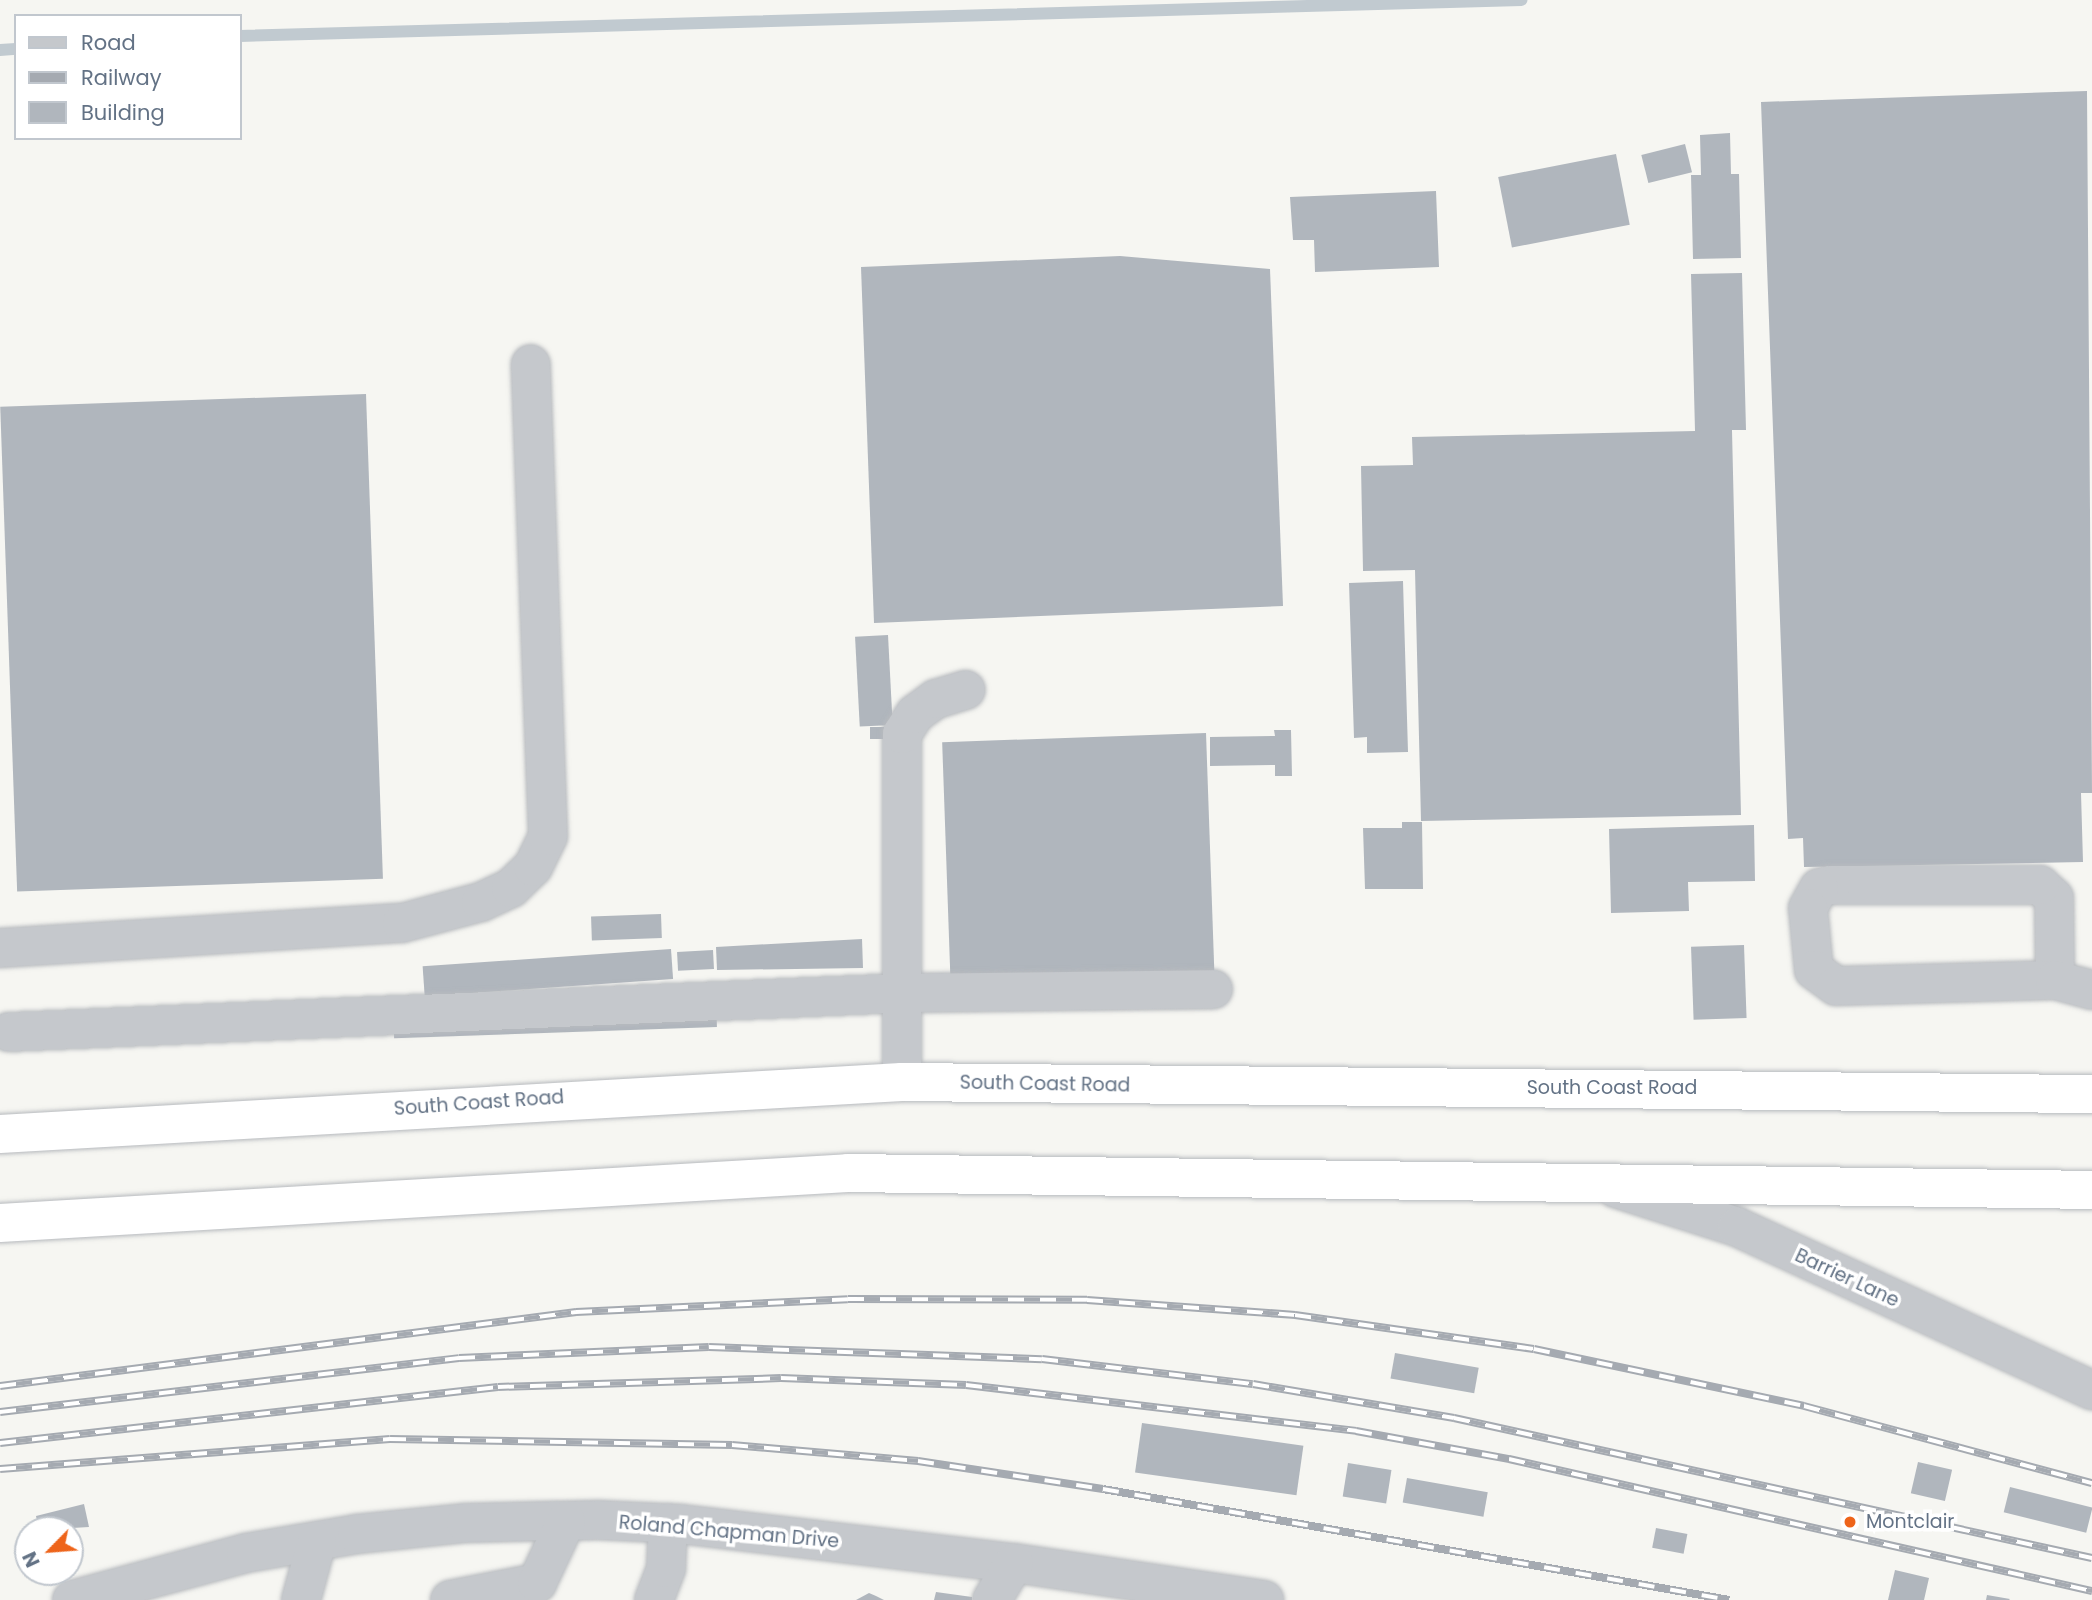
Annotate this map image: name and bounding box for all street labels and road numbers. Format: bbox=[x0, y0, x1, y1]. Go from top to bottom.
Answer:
street label: South Coast Road bbox=[960, 1071, 1130, 1097]
street label: South Coast Road bbox=[1527, 1077, 1697, 1099]
street label: South Coast Road bbox=[393, 1086, 565, 1120]
street label: Barrier Lane bbox=[1791, 1244, 1903, 1312]
street label: Roland Chapman Drive bbox=[618, 1511, 840, 1553]

